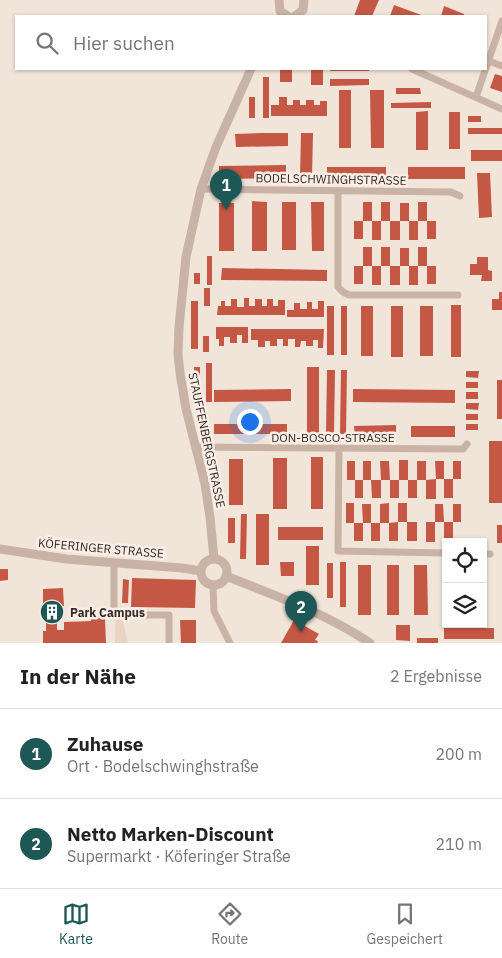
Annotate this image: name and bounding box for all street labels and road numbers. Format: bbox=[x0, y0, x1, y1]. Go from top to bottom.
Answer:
street label: BODELSCHWINGHSTRASSE bbox=[255, 170, 407, 188]
street label: STAUFFENBERGSTRASSE bbox=[185, 371, 229, 509]
street label: DON-BOSCO-STRASSE bbox=[271, 430, 395, 445]
street label: KÖFERINGER STRASSE bbox=[37, 535, 165, 561]

